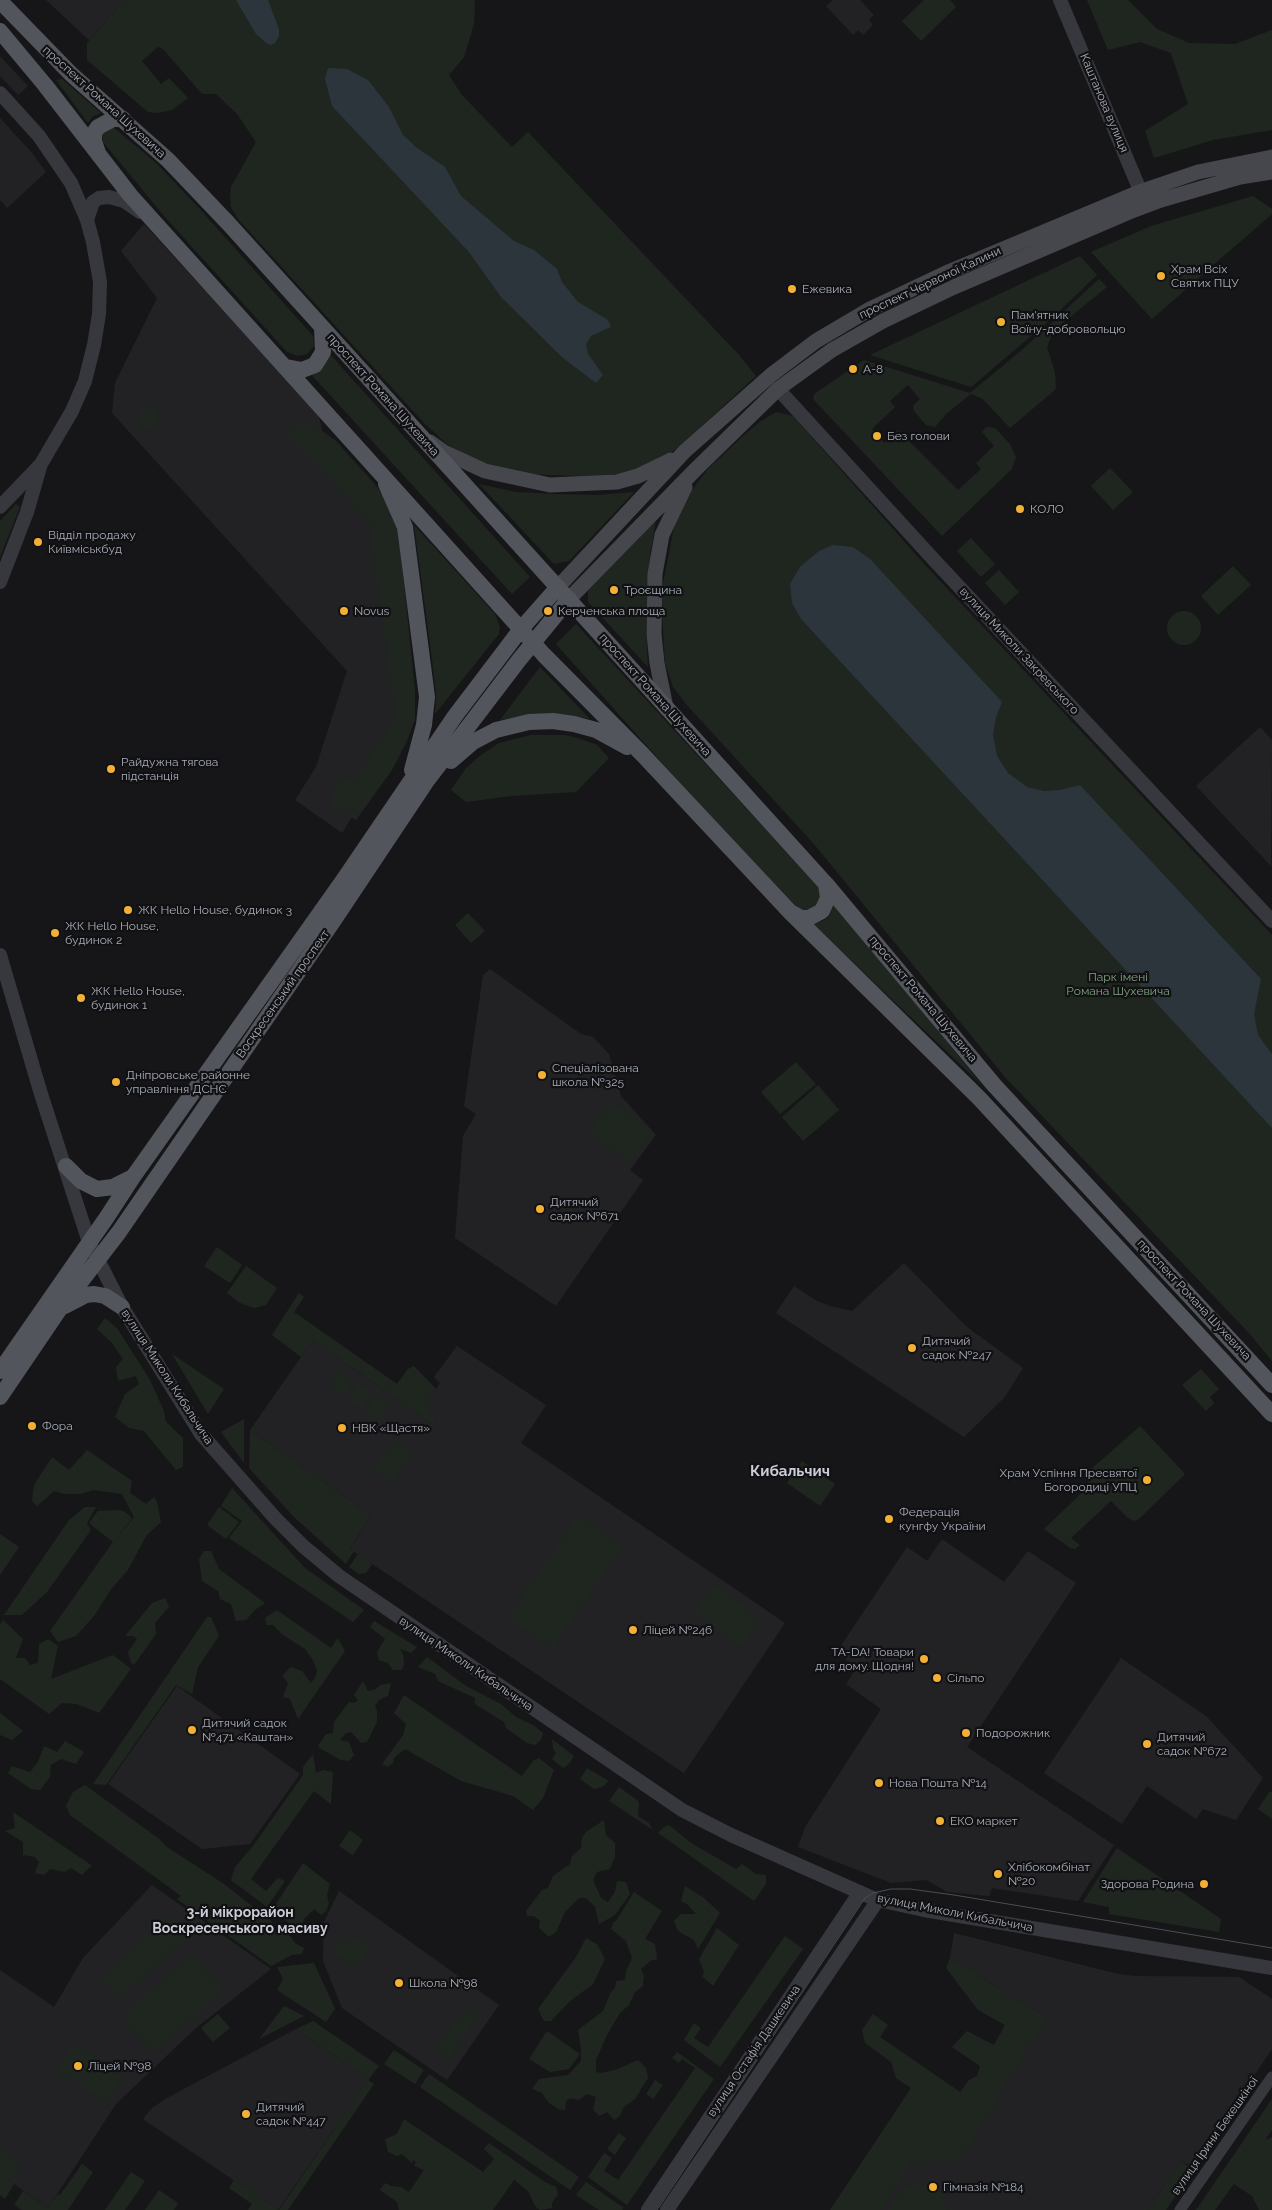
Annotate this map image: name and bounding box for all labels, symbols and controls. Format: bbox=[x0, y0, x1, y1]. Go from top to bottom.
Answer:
street label: проспект Романа Шухевича bbox=[40, 43, 168, 161]
street label: Каштанова вулиця bbox=[1077, 51, 1131, 155]
street label: проспект Червоної Калини bbox=[857, 244, 1003, 322]
place label: Храм Всіх Святих ПЦУ bbox=[1171, 262, 1239, 290]
marker: Храм Всіх Святих ПЦУ bbox=[1155, 270, 1167, 282]
place label: Ежевика bbox=[802, 282, 852, 296]
marker: Ежевика bbox=[786, 283, 798, 295]
place label: Пам'ятник Воїну-добровольцю bbox=[1011, 308, 1126, 336]
marker: Пам'ятник Воїну-добровольцю bbox=[995, 316, 1007, 328]
street label: проспект Романа Шухевича bbox=[324, 331, 442, 459]
place label: А-8 bbox=[863, 362, 883, 376]
marker: А-8 bbox=[847, 363, 859, 375]
place label: Без голови bbox=[887, 429, 950, 443]
marker: Без голови bbox=[871, 430, 883, 442]
place label: КОЛО bbox=[1030, 502, 1064, 516]
marker: КОЛО bbox=[1014, 503, 1026, 515]
place label: Відділ продажу Київміськбуд bbox=[48, 528, 136, 556]
marker: Відділ продажу Київміськбуд bbox=[32, 536, 44, 548]
place label: Троєщина bbox=[624, 583, 682, 597]
marker: Троєщина bbox=[608, 584, 620, 596]
street label: вулиця Миколи Закревського bbox=[956, 584, 1082, 718]
place label: Novus bbox=[354, 604, 389, 618]
place label: Керченська площа bbox=[558, 604, 665, 618]
marker: Novus bbox=[338, 605, 350, 617]
marker: Керченська площа bbox=[542, 605, 554, 617]
street label: проспект Романа Шухевича bbox=[596, 631, 714, 759]
place label: Райдужна тягова пiдстанцiя bbox=[121, 755, 218, 783]
marker: Райдужна тягова пiдстанцiя bbox=[105, 763, 117, 775]
place label: ЖК Hello House, будинок 3 bbox=[138, 903, 292, 917]
marker: ЖК Hello House, будинок 3 bbox=[122, 904, 134, 916]
place label: ЖК Hello House, будинок 2 bbox=[65, 919, 159, 947]
marker: ЖК Hello House, будинок 2 bbox=[49, 927, 61, 939]
street label: Воскресенський проспект bbox=[233, 927, 333, 1061]
street label: проспект Романа Шухевича bbox=[866, 933, 980, 1065]
park label: Парк імені Романа Шухевича bbox=[1066, 970, 1170, 998]
place label: ЖК Hello House, будинок 1 bbox=[91, 984, 185, 1012]
marker: ЖК Hello House, будинок 1 bbox=[75, 992, 87, 1004]
place label: Спеціалізована школа №325 bbox=[552, 1061, 639, 1089]
place label: Дніпровське районне управління ДСНС bbox=[126, 1068, 250, 1096]
marker: Спеціалізована школа №325 bbox=[536, 1069, 548, 1081]
marker: Дніпровське районне управління ДСНС bbox=[110, 1076, 122, 1088]
place label: Дитячий садок №671 bbox=[550, 1195, 619, 1223]
marker: Дитячий садок №671 bbox=[534, 1203, 546, 1215]
street label: проспект Романа Шухевича bbox=[1134, 1236, 1254, 1364]
street label: вулиця Миколи Кибальчича bbox=[118, 1307, 216, 1447]
place label: Дитячий садок №247 bbox=[922, 1334, 991, 1362]
marker: Дитячий садок №247 bbox=[906, 1342, 918, 1354]
place label: Фора bbox=[42, 1419, 73, 1433]
marker: Фора bbox=[26, 1420, 38, 1432]
place label: НВК «Щастя» bbox=[352, 1421, 430, 1435]
marker: НВК «Щастя» bbox=[336, 1422, 348, 1434]
district label: Кибальчич bbox=[750, 1462, 830, 1480]
place label: Храм Успіння Пресвятої Богородиці УПЦ bbox=[1000, 1466, 1137, 1494]
marker: Храм Успіння Пресвятої Богородиці УПЦ bbox=[1141, 1474, 1153, 1486]
place label: Федерація кунгфу України bbox=[899, 1505, 986, 1533]
marker: Федерація кунгфу України bbox=[883, 1513, 895, 1525]
street label: вулиця Миколи Кибальчича bbox=[396, 1614, 536, 1714]
place label: Ліцей №246 bbox=[643, 1623, 712, 1637]
marker: Ліцей №246 bbox=[627, 1624, 639, 1636]
place label: TA-DA! Товари для дому. Щодня! bbox=[815, 1645, 914, 1673]
marker: TA-DA! Товари для дому. Щодня! bbox=[918, 1653, 930, 1665]
place label: Сільпо bbox=[947, 1671, 984, 1685]
marker: Сільпо bbox=[931, 1672, 943, 1684]
place label: Дитячий садок №471 «Каштан» bbox=[202, 1716, 293, 1744]
marker: Дитячий садок №471 «Каштан» bbox=[186, 1724, 198, 1736]
place label: Подорожник bbox=[976, 1726, 1050, 1740]
marker: Подорожник bbox=[960, 1727, 972, 1739]
place label: Дитячий садок №672 bbox=[1157, 1730, 1227, 1758]
marker: Дитячий садок №672 bbox=[1141, 1738, 1153, 1750]
place label: Нова Пошта №14 bbox=[889, 1776, 987, 1790]
marker: Нова Пошта №14 bbox=[873, 1777, 885, 1789]
place label: ЕКО маркет bbox=[950, 1814, 1018, 1828]
marker: ЕКО маркет bbox=[934, 1815, 946, 1827]
place label: Хлібокомбінат №20 bbox=[1008, 1860, 1090, 1888]
marker: Хлібокомбінат №20 bbox=[992, 1868, 1004, 1880]
place label: Здорова Родина bbox=[1101, 1877, 1194, 1891]
marker: Здорова Родина bbox=[1198, 1878, 1210, 1890]
street label: вулиця Миколи Кибальчича bbox=[876, 1891, 1034, 1935]
district label: 3-й мікрорайон Воскресенського масиву bbox=[152, 1905, 328, 1938]
place label: Школа №98 bbox=[409, 1976, 478, 1990]
marker: Школа №98 bbox=[393, 1977, 405, 1989]
street label: вулиця Остафія Дашкевича bbox=[705, 1982, 803, 2120]
place label: Ліцей №98 bbox=[88, 2059, 151, 2073]
marker: Ліцей №98 bbox=[72, 2060, 84, 2072]
street label: вулиця Ірини Бекешкіної bbox=[1169, 2074, 1261, 2198]
place label: Дитячий садок №447 bbox=[256, 2100, 326, 2128]
marker: Дитячий садок №447 bbox=[240, 2108, 252, 2120]
place label: Гімназія №184 bbox=[943, 2180, 1024, 2194]
marker: Гімназія №184 bbox=[927, 2181, 939, 2193]

